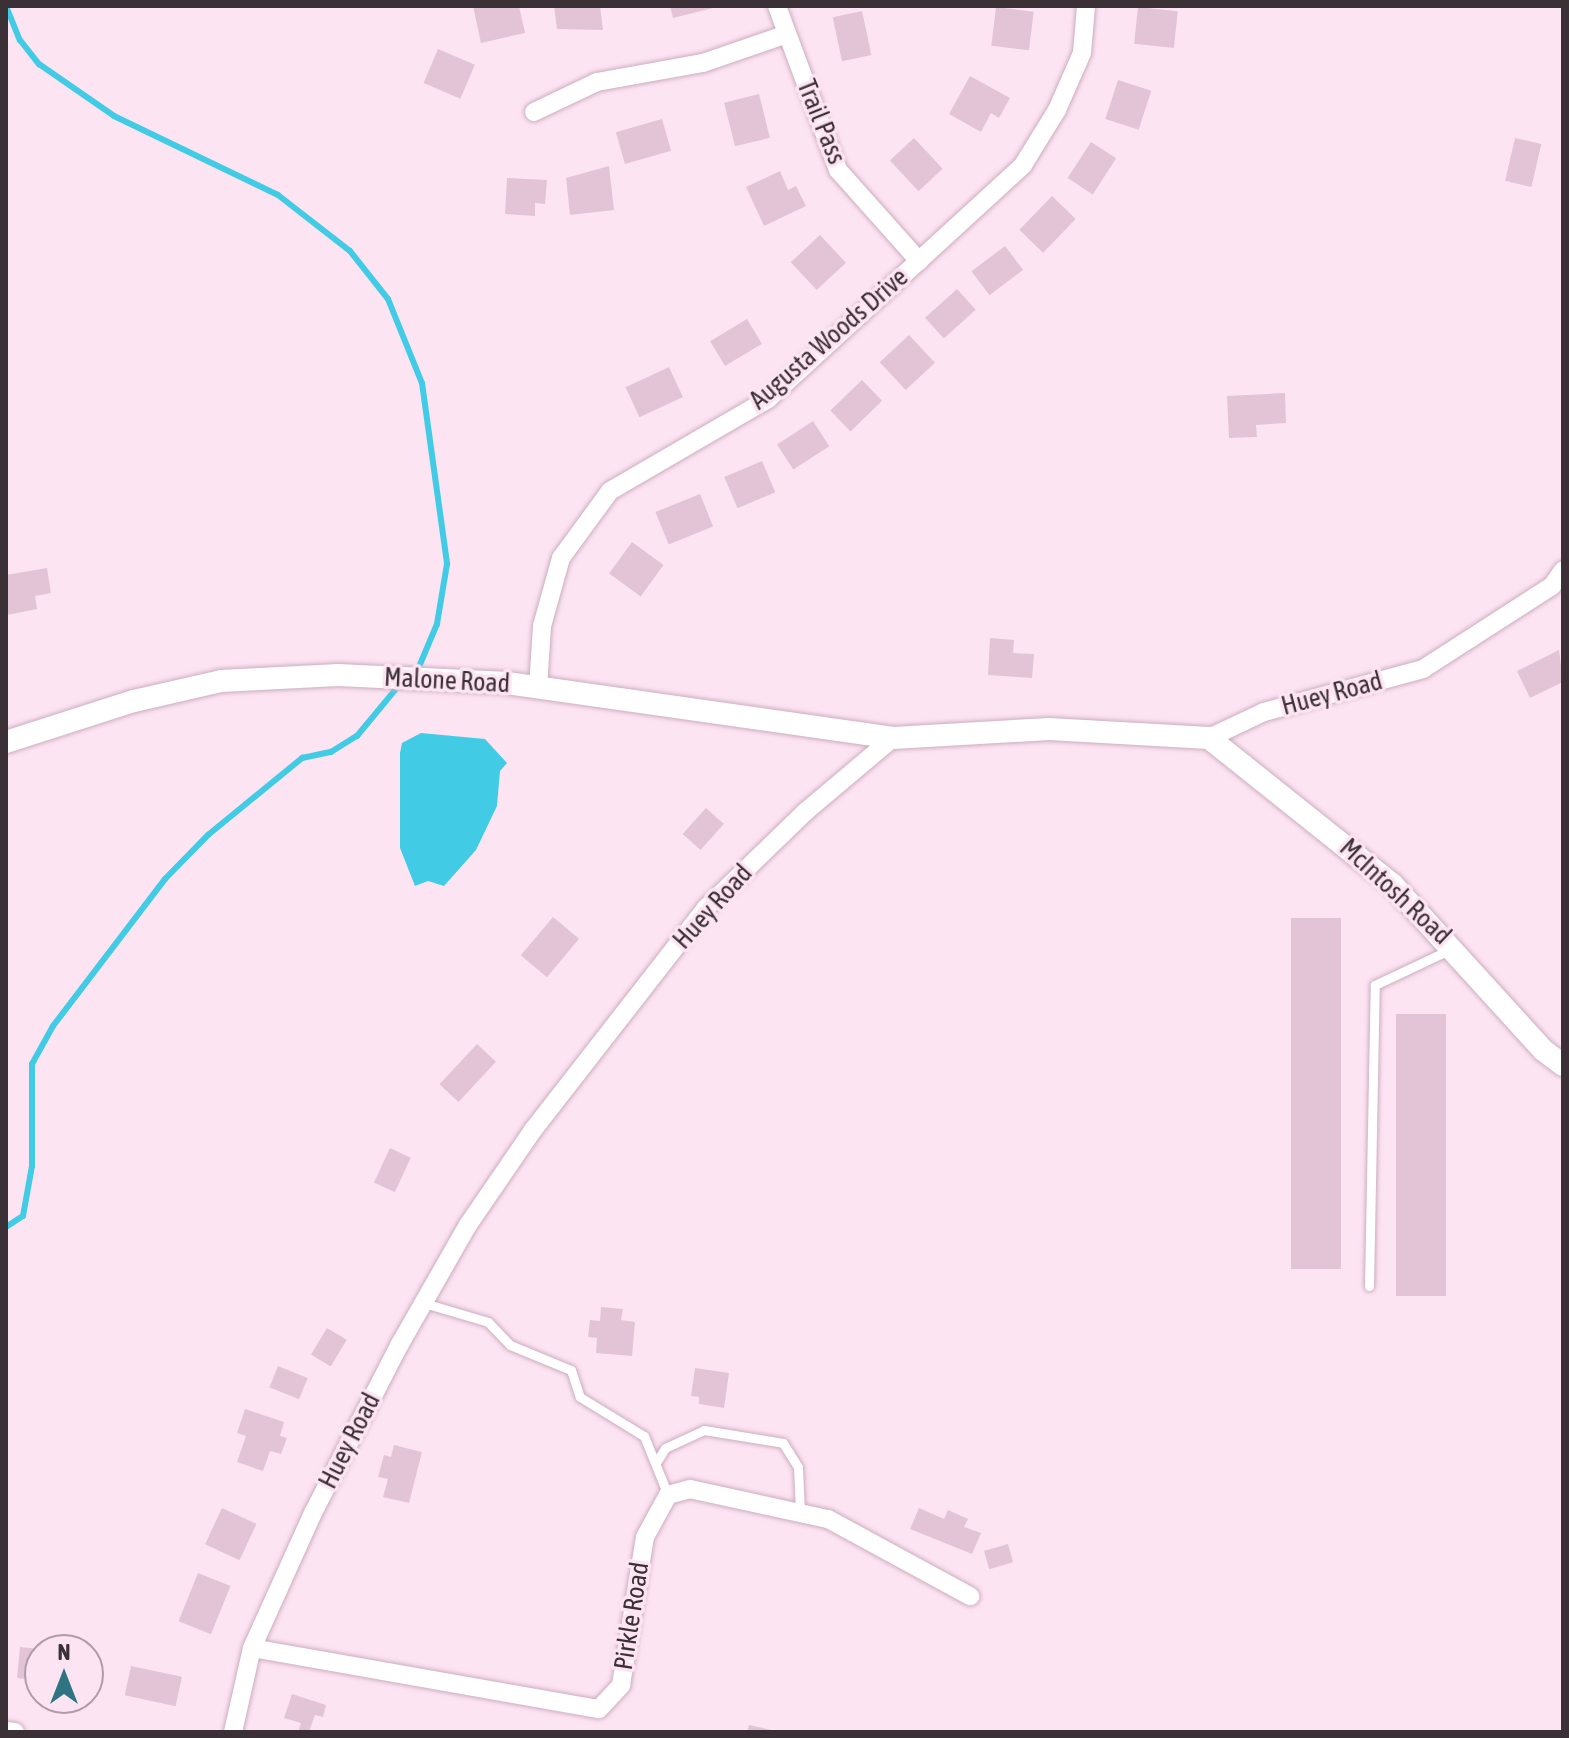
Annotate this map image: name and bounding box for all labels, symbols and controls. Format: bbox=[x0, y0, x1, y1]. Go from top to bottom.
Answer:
street label: Trail Pass bbox=[790, 75, 852, 169]
street label: Augusta Woods Drive bbox=[744, 262, 914, 416]
street label: Malone Road bbox=[383, 662, 511, 700]
street label: Huey Road bbox=[1278, 666, 1386, 722]
street label: McIntosh Road bbox=[1333, 833, 1457, 951]
street label: Huey Road bbox=[667, 858, 759, 956]
street label: Huey Road bbox=[313, 1388, 387, 1494]
street label: Pirkle Road bbox=[608, 1560, 656, 1672]
north arrow bbox=[24, 1634, 104, 1714]
text: N bbox=[58, 1639, 70, 1665]

